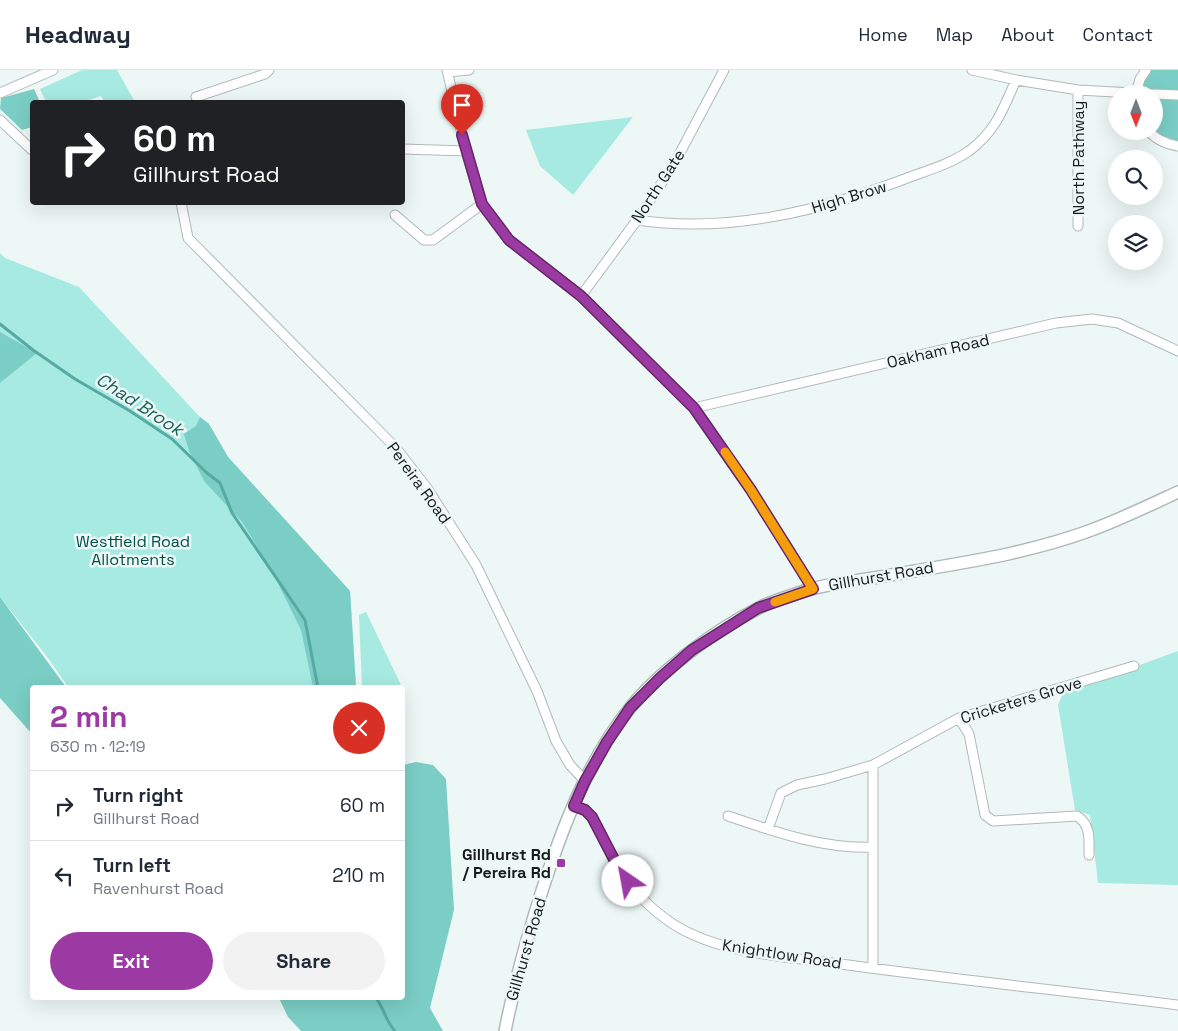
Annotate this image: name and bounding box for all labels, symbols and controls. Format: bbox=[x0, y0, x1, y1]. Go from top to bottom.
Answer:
text: Headway bbox=[25, 19, 131, 50]
text: Home bbox=[859, 23, 908, 46]
text: Map bbox=[936, 23, 973, 46]
text: About bbox=[1001, 23, 1055, 46]
text: Contact bbox=[1083, 23, 1153, 46]
pin bbox=[441, 84, 483, 135]
north arrow bbox=[1108, 85, 1162, 140]
map controls bbox=[1108, 85, 1163, 270]
icon: arrive bbox=[448, 91, 476, 119]
street label: North Pathway bbox=[1068, 101, 1089, 215]
text: 60 m bbox=[133, 117, 216, 161]
icon: right bbox=[50, 120, 115, 185]
street label: North Gate bbox=[626, 145, 690, 227]
button: search bbox=[1108, 150, 1163, 205]
text: Gillhurst Road bbox=[133, 160, 280, 188]
street label: High Brow bbox=[809, 176, 889, 218]
button: layers bbox=[1108, 215, 1163, 270]
street label: Oakham Road bbox=[885, 329, 991, 373]
water label: Chad Brook bbox=[92, 367, 190, 442]
street label: Pereira Road bbox=[382, 438, 456, 528]
park label: Westfield Road Allotments bbox=[76, 531, 190, 570]
street label: Gillhurst Road bbox=[827, 556, 935, 596]
street label: Cricketers Grove bbox=[958, 672, 1084, 728]
text: 2 min bbox=[50, 697, 128, 736]
button: close bbox=[333, 702, 385, 754]
text: 630 m · 12:19 bbox=[50, 736, 146, 757]
text: Turn right bbox=[93, 783, 183, 808]
icon: right bbox=[50, 792, 78, 820]
text: 60 m bbox=[340, 793, 385, 818]
text: Gillhurst Road bbox=[93, 808, 200, 829]
place label: Gillhurst Rd / Pereira Rd bbox=[462, 844, 551, 883]
text: Turn left bbox=[93, 853, 171, 878]
position arrow bbox=[601, 854, 653, 906]
marker: Gillhurst Rd / Pereira Rd bbox=[555, 857, 567, 869]
icon: left bbox=[50, 862, 78, 890]
text: 210 m bbox=[332, 863, 385, 888]
text: Ravenhurst Road bbox=[93, 878, 224, 899]
street label: Gillhurst Road bbox=[501, 895, 551, 1003]
button: Exit bbox=[50, 932, 213, 990]
button: Share bbox=[223, 932, 385, 990]
street label: Knightlow Road bbox=[721, 934, 843, 974]

